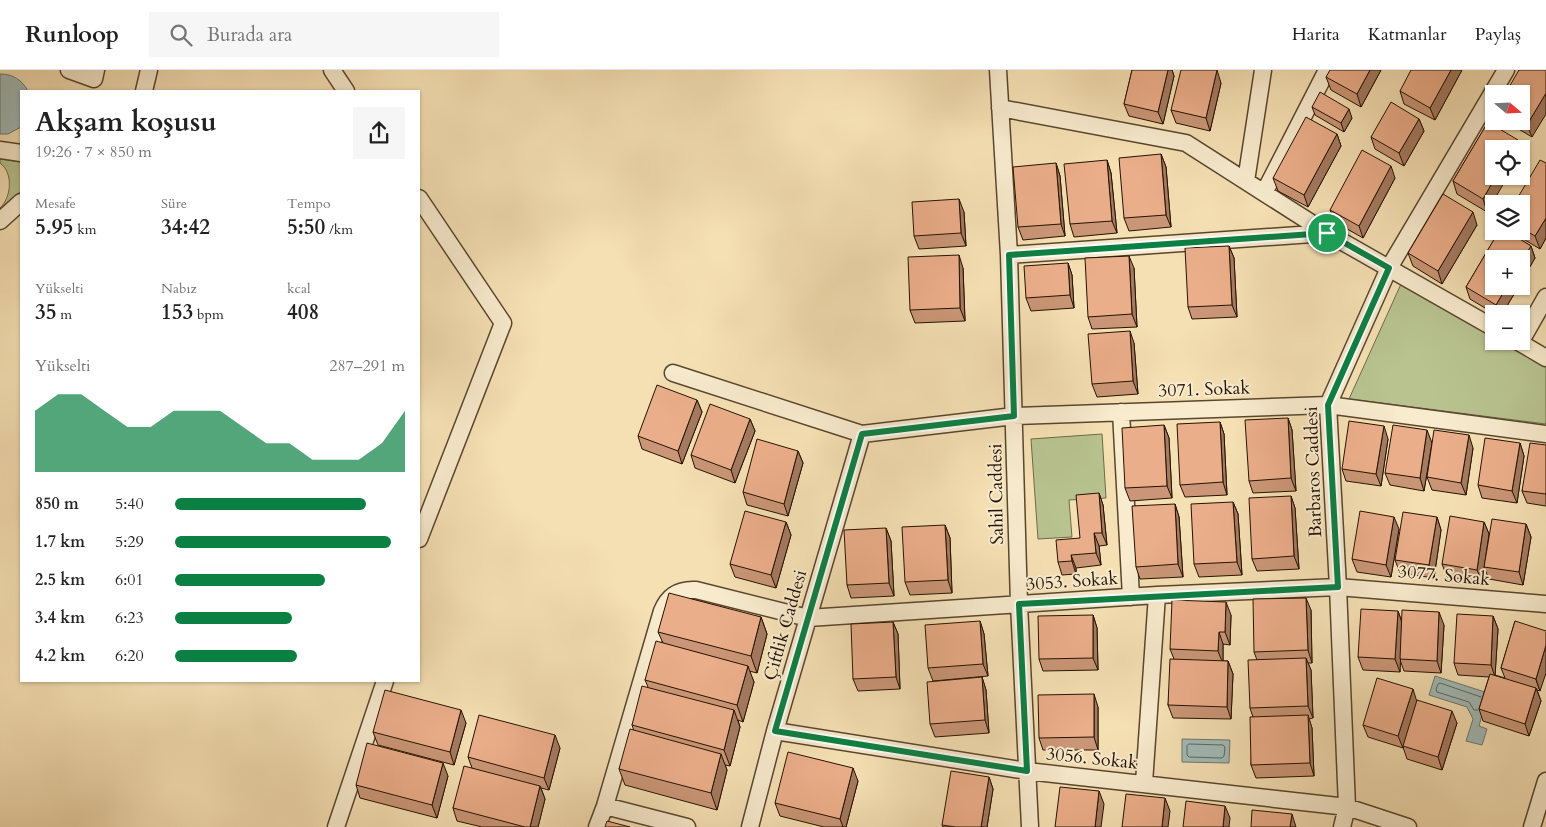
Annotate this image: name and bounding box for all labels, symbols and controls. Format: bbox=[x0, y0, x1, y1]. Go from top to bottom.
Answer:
search box bbox=[149, 12, 499, 57]
text: Runloop bbox=[25, 18, 119, 51]
icon: search bbox=[167, 21, 195, 49]
text: Burada ara bbox=[207, 22, 292, 48]
text: Harita bbox=[1292, 22, 1340, 47]
text: Katmanlar bbox=[1368, 22, 1447, 47]
text: Paylaş bbox=[1475, 22, 1521, 47]
north arrow bbox=[1485, 85, 1530, 130]
map controls bbox=[1485, 85, 1530, 350]
text: Akşam koşusu bbox=[35, 103, 217, 141]
button: share bbox=[353, 107, 405, 159]
button: locate bbox=[1485, 140, 1530, 185]
text: 19:26 · 7 × 850 m bbox=[35, 141, 152, 163]
text: Mesafe bbox=[35, 194, 76, 213]
text: Süre bbox=[161, 194, 187, 213]
text: Tempo bbox=[287, 194, 330, 213]
button: layers bbox=[1485, 195, 1530, 240]
pin bbox=[1306, 212, 1348, 254]
text: 5.95 bbox=[35, 213, 73, 242]
text: 34:42 bbox=[161, 213, 210, 242]
text: 5:50 bbox=[287, 213, 325, 242]
icon: arrive bbox=[1313, 219, 1341, 247]
text: km bbox=[73, 220, 96, 239]
text: /km bbox=[325, 220, 353, 239]
button: + bbox=[1485, 250, 1530, 295]
text: Yükselti bbox=[35, 279, 84, 298]
text: Nabız bbox=[161, 279, 197, 298]
text: kcal bbox=[287, 279, 311, 298]
text: 35 bbox=[35, 298, 57, 327]
text: 153 bbox=[161, 298, 193, 327]
text: 408 bbox=[287, 298, 319, 327]
text: m bbox=[57, 305, 72, 324]
text: bpm bbox=[193, 305, 224, 324]
button: − bbox=[1485, 305, 1530, 350]
text: Yükselti bbox=[35, 355, 91, 377]
text: 287–291 m bbox=[329, 355, 405, 377]
street label: 3071. Sokak bbox=[1158, 375, 1251, 404]
street label: Barbaros Caddesi bbox=[1299, 406, 1328, 538]
street label: Sahil Caddesi bbox=[983, 443, 1010, 545]
text: 850 m bbox=[35, 493, 79, 515]
text: 5:40 bbox=[115, 493, 144, 515]
text: 1.7 km bbox=[35, 531, 85, 553]
text: 5:29 bbox=[115, 531, 144, 553]
street label: 3077. Sokak bbox=[1397, 559, 1491, 592]
street label: 3053. Sokak bbox=[1025, 566, 1119, 597]
street label: Çiftlik Caddesi bbox=[758, 567, 813, 683]
text: 2.5 km bbox=[35, 569, 85, 591]
text: 6:01 bbox=[115, 569, 144, 591]
text: 3.4 km bbox=[35, 607, 85, 629]
text: 6:23 bbox=[115, 607, 144, 629]
text: 4.2 km bbox=[35, 645, 85, 667]
text: 6:20 bbox=[115, 645, 144, 667]
street label: 3056. Sokak bbox=[1045, 741, 1139, 776]

